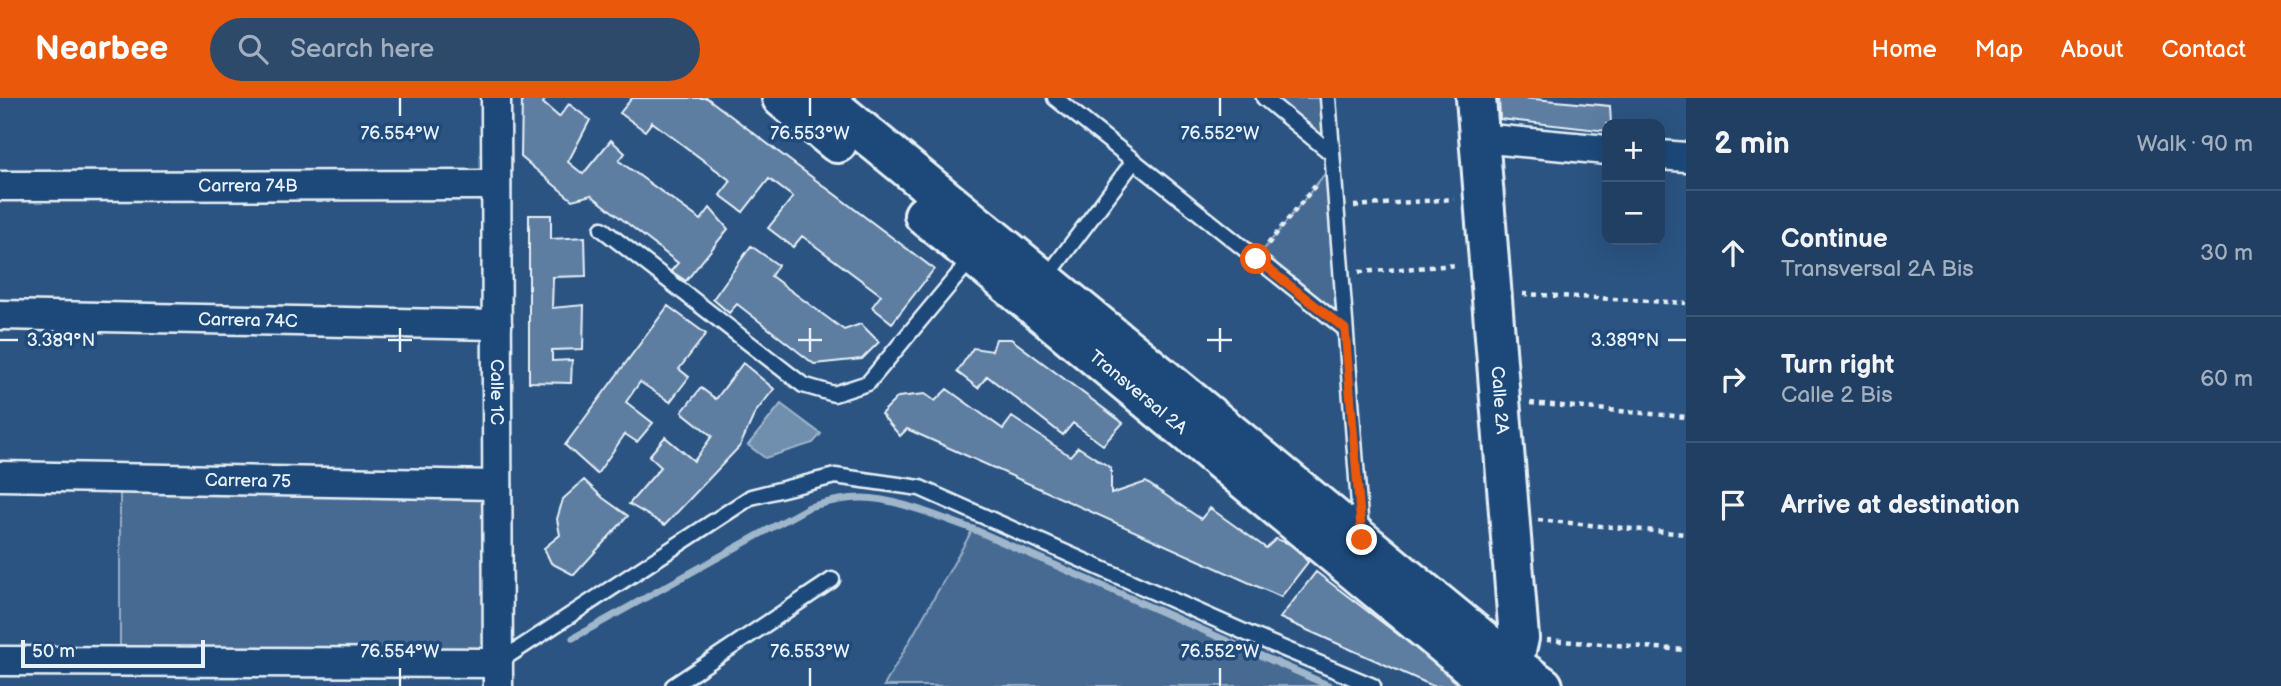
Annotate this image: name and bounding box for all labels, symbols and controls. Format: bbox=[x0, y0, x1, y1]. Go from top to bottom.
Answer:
search box bbox=[210, 18, 700, 81]
text: Nearbee bbox=[35, 29, 168, 69]
icon: search bbox=[234, 30, 272, 68]
text: Search here bbox=[290, 34, 434, 65]
text: Home bbox=[1872, 35, 1937, 64]
text: Map bbox=[1975, 35, 2023, 64]
text: About bbox=[2061, 35, 2123, 64]
text: Contact bbox=[2161, 35, 2246, 64]
map controls bbox=[1602, 119, 1665, 245]
button: + bbox=[1602, 119, 1665, 182]
text: 76.554°W bbox=[361, 123, 440, 144]
text: 76.553°W bbox=[770, 123, 850, 144]
text: 76.552°W bbox=[1181, 123, 1260, 144]
text: 2 min bbox=[1714, 126, 1790, 162]
text: Walk · 90 m bbox=[2137, 130, 2253, 158]
street label: Carrera 74B bbox=[198, 175, 298, 197]
button: − bbox=[1602, 182, 1665, 245]
text: Continue bbox=[1781, 224, 1888, 255]
icon: ahead bbox=[1714, 234, 1752, 272]
text: 30 m bbox=[2200, 239, 2253, 267]
route start bbox=[1240, 243, 1271, 274]
text: Transversal 2A Bis bbox=[1781, 255, 1974, 283]
street label: Carrera 74C bbox=[198, 309, 298, 332]
text: 3.389°N bbox=[27, 330, 95, 351]
text: 3.389°N bbox=[1591, 330, 1659, 351]
street label: Transversal 2A bbox=[1085, 346, 1191, 439]
text: Turn right bbox=[1781, 350, 1894, 381]
street label: Calle 1C bbox=[486, 359, 507, 425]
icon: right bbox=[1714, 360, 1752, 398]
street label: Calle 2A bbox=[1486, 365, 1513, 435]
text: 60 m bbox=[2200, 365, 2253, 393]
text: Calle 2 Bis bbox=[1781, 381, 1893, 409]
street label: Carrera 75 bbox=[205, 470, 291, 492]
icon: arrive bbox=[1714, 486, 1752, 524]
text: Arrive at destination bbox=[1781, 490, 2020, 521]
route end bbox=[1346, 524, 1377, 555]
scale bar bbox=[21, 637, 205, 669]
text: 50 m bbox=[32, 640, 75, 663]
text: 76.554°W bbox=[361, 641, 440, 662]
text: 76.553°W bbox=[770, 641, 850, 662]
text: 76.552°W bbox=[1181, 641, 1260, 662]

